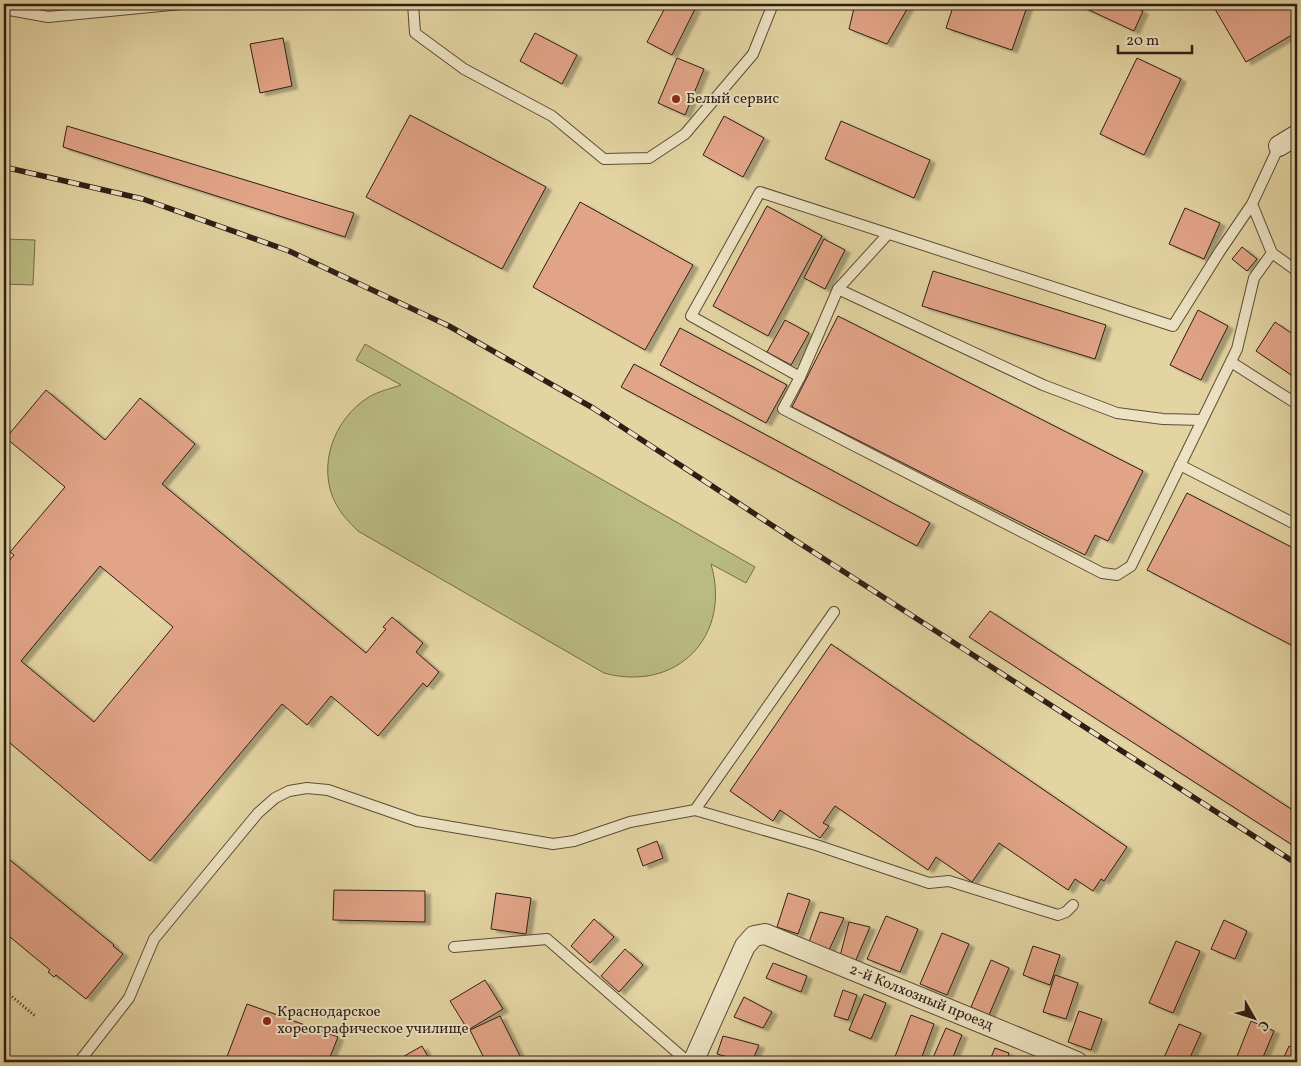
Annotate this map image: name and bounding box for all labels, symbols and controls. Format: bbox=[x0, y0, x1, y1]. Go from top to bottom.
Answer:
scale bar bbox=[1118, 22, 1192, 54]
text: 20 m bbox=[1126, 31, 1159, 52]
place label: Белый сервис bbox=[686, 89, 779, 110]
marker: Белый сервис bbox=[670, 93, 682, 105]
street label: 2-й Колхозный проезд bbox=[846, 960, 997, 1037]
north arrow bbox=[1228, 994, 1278, 1044]
place label: Краснодарское хореографическое училище bbox=[277, 1002, 469, 1040]
marker: Краснодарское хореографическое училище bbox=[261, 1015, 273, 1027]
text: С bbox=[1253, 1016, 1273, 1035]

